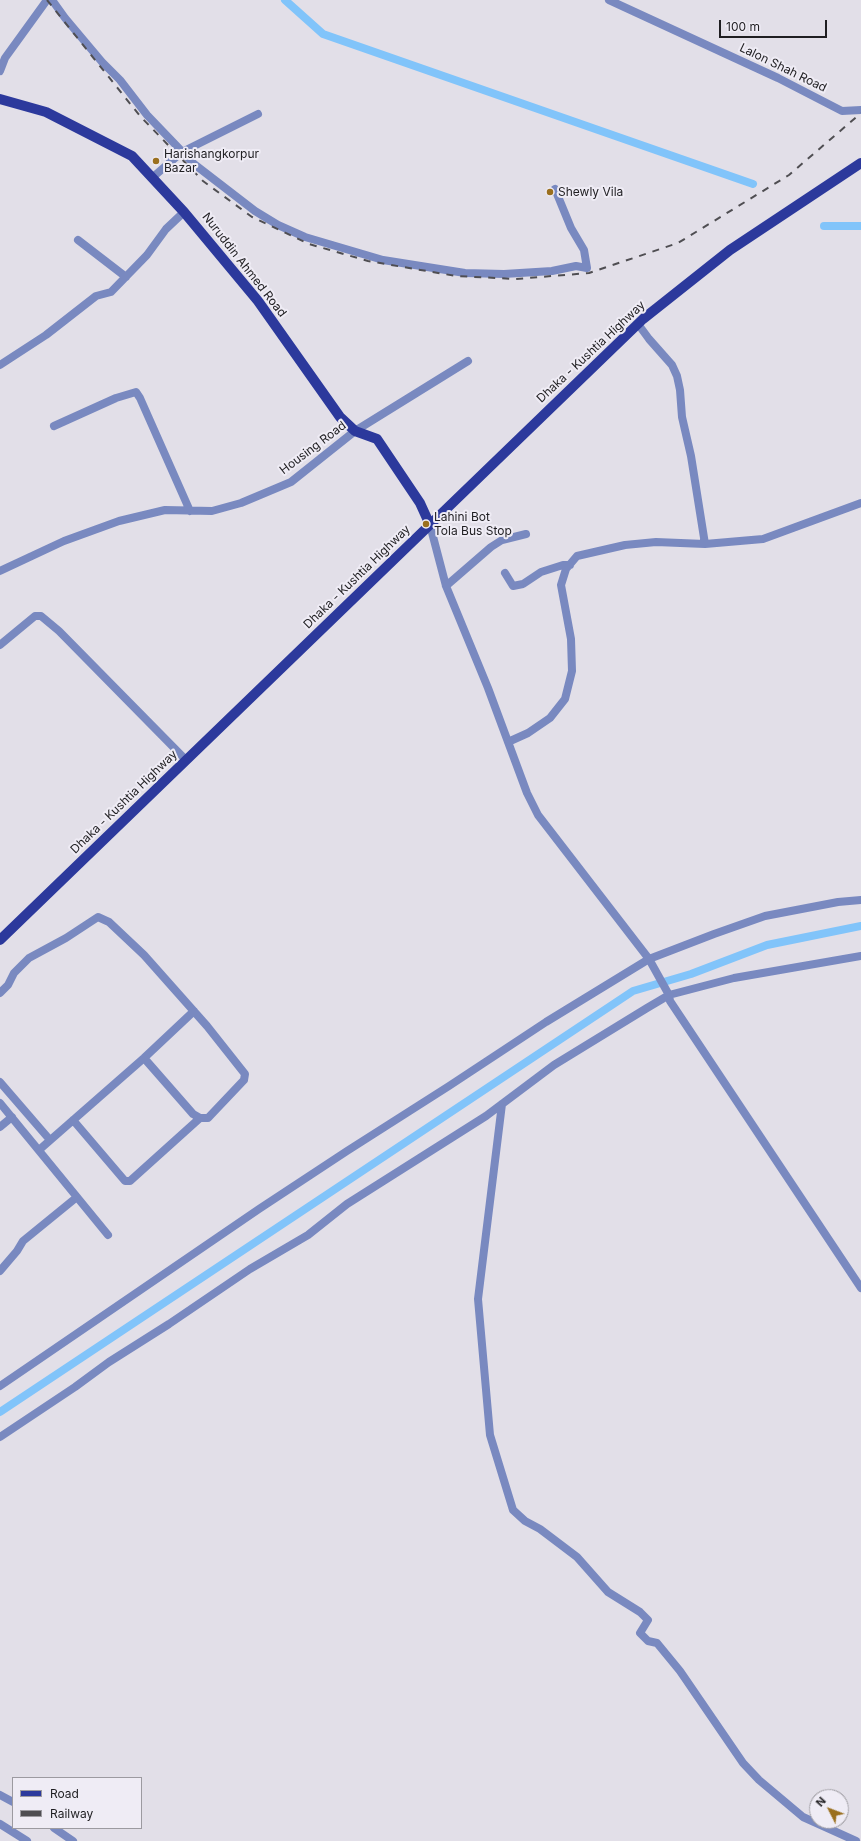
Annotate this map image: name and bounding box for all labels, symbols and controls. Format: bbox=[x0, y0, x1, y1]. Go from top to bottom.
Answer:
scale bar bbox=[721, 12, 829, 38]
text: 100 m bbox=[726, 19, 760, 34]
street label: Lalon Shah Road bbox=[737, 41, 829, 95]
place label: Harishangkorpur Bazar bbox=[164, 147, 259, 175]
marker: Harishangkorpur Bazar bbox=[151, 156, 161, 166]
place label: Shewly Vila bbox=[558, 185, 623, 199]
marker: Shewly Vila bbox=[545, 187, 555, 197]
street label: Nuruddin Ahmed Road bbox=[199, 210, 289, 320]
street label: Dhaka - Kushtia Highway bbox=[534, 298, 648, 406]
street label: Housing Road bbox=[277, 418, 349, 478]
place label: Lahini Bot Tola Bus Stop bbox=[434, 510, 512, 538]
marker: Lahini Bot Tola Bus Stop bbox=[421, 519, 431, 529]
street label: Dhaka - Kushtia Highway bbox=[301, 522, 413, 632]
street label: Dhaka - Kushtia Highway bbox=[68, 747, 180, 857]
legend bbox=[12, 1777, 142, 1829]
text: Road bbox=[50, 1786, 79, 1801]
north arrow bbox=[809, 1789, 849, 1829]
text: N bbox=[813, 1794, 829, 1809]
text: Railway bbox=[50, 1806, 93, 1821]

